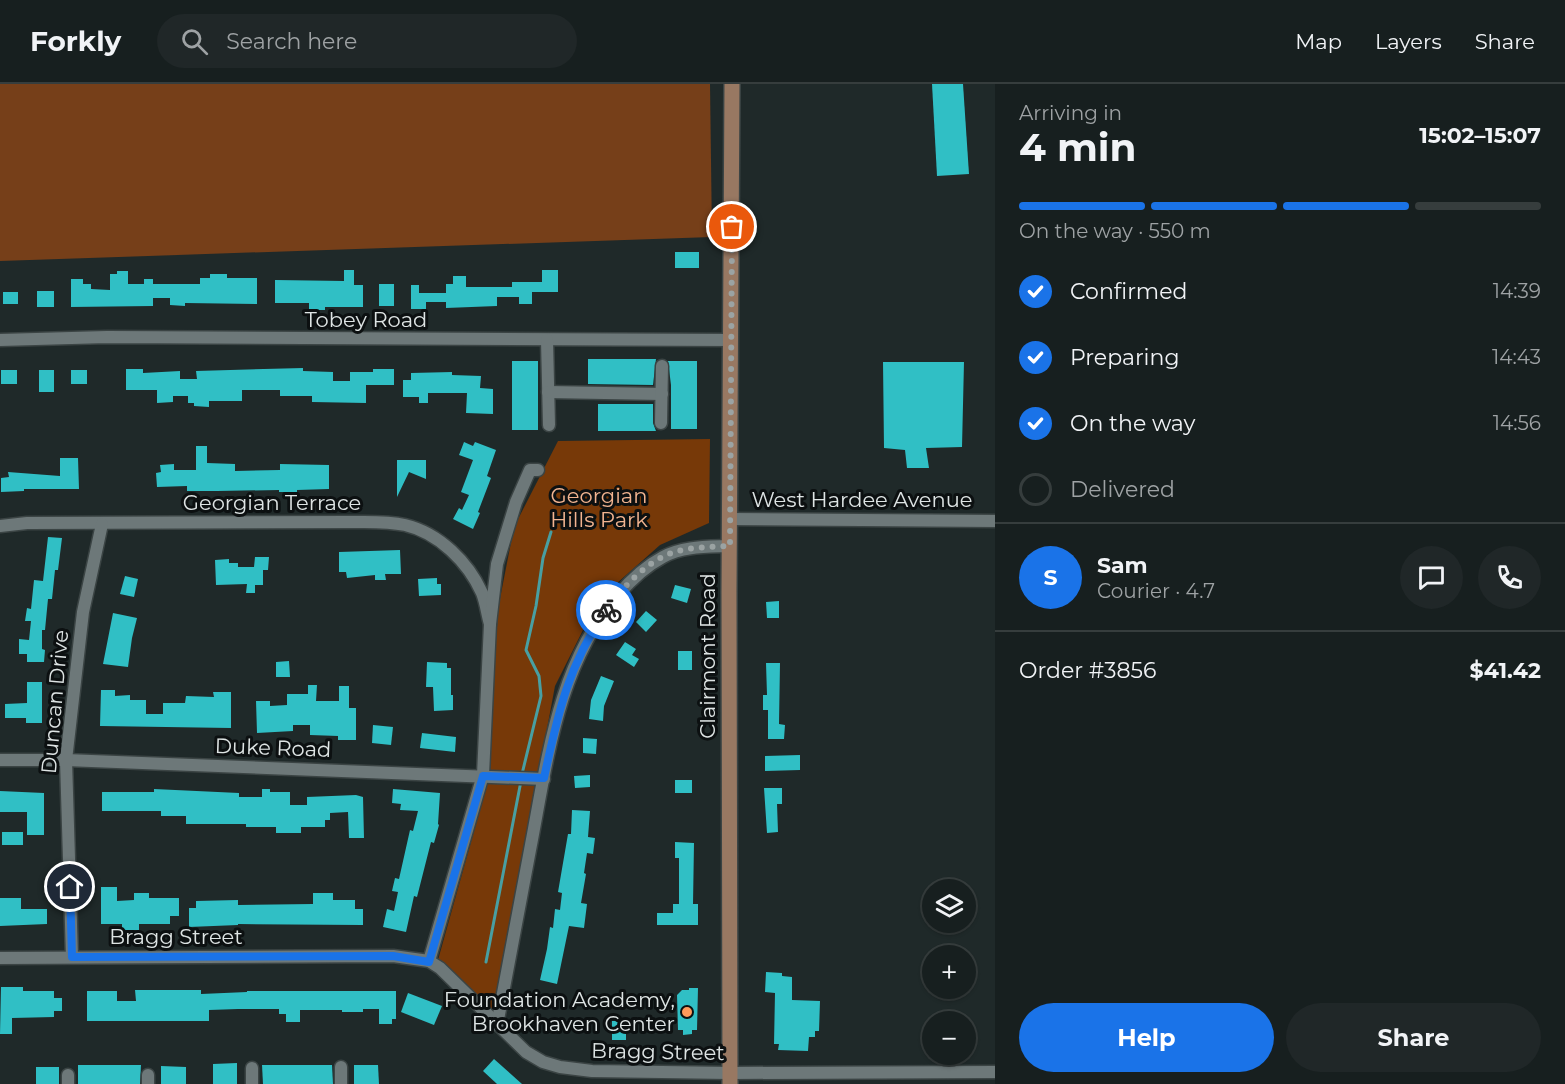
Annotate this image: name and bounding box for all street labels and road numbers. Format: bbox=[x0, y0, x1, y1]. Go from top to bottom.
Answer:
street label: Tobey Road bbox=[305, 307, 427, 332]
street label: West Hardee Avenue bbox=[751, 487, 973, 512]
street label: Georgian Terrace bbox=[183, 490, 361, 515]
street label: Clairmont Road bbox=[695, 573, 720, 739]
street label: Duncan Drive bbox=[36, 629, 73, 775]
street label: Duke Road bbox=[214, 733, 332, 762]
street label: Bragg Street bbox=[109, 924, 243, 949]
street label: Bragg Street bbox=[591, 1038, 725, 1065]

